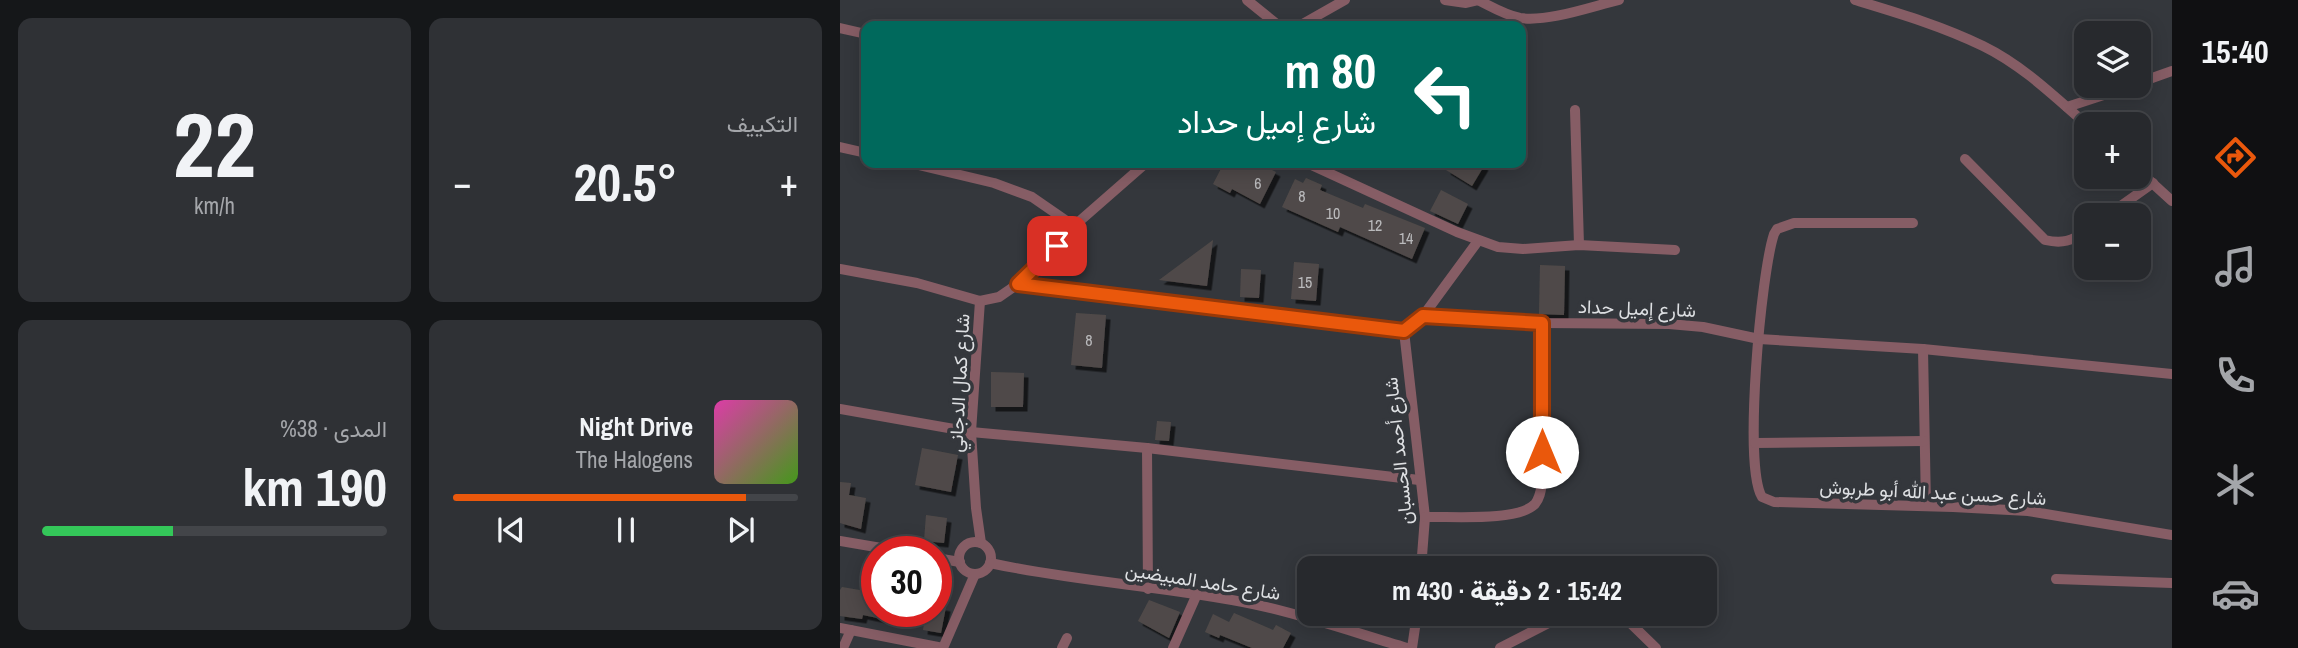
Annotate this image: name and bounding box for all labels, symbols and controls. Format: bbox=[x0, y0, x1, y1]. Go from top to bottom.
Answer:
map controls bbox=[2074, 21, 2151, 280]
button: layers bbox=[2074, 21, 2151, 98]
text: 15:40 bbox=[2201, 30, 2269, 73]
text: 80 m bbox=[1284, 37, 1376, 103]
icon: left bbox=[1400, 49, 1491, 140]
text: 22 bbox=[173, 83, 256, 205]
text: شارع إميل حداد bbox=[1177, 100, 1376, 143]
text: التكييف bbox=[727, 108, 798, 139]
button: + bbox=[2074, 112, 2151, 189]
icon: directions bbox=[2211, 133, 2260, 182]
text: 20.5° bbox=[574, 147, 677, 217]
text: − bbox=[453, 157, 471, 208]
text: + bbox=[780, 157, 798, 208]
house number: 6 bbox=[1254, 172, 1262, 194]
house number: 8 bbox=[1298, 185, 1306, 207]
text: km/h bbox=[194, 190, 235, 221]
house number: 10 bbox=[1326, 202, 1340, 224]
button: − bbox=[2074, 203, 2151, 280]
house number: 12 bbox=[1368, 214, 1382, 236]
pin bbox=[1027, 216, 1087, 276]
icon: arrive bbox=[1038, 227, 1076, 265]
house number: 14 bbox=[1399, 227, 1413, 249]
icon: music bbox=[2211, 242, 2260, 291]
house number: 15 bbox=[1298, 271, 1312, 293]
street label: شارع إميل حداد bbox=[1578, 293, 1696, 323]
street label: شارع كمال الدجاني bbox=[942, 313, 979, 453]
house number: 8 bbox=[1085, 329, 1093, 351]
icon: phone bbox=[2211, 351, 2260, 400]
street label: شارع أحمد الحسبان bbox=[1377, 376, 1419, 526]
text: Night Drive bbox=[579, 409, 693, 444]
text: المدى · 38% bbox=[280, 413, 387, 444]
position arrow bbox=[1505, 415, 1579, 489]
text: The Halogens bbox=[576, 444, 693, 475]
text: 190 km bbox=[242, 452, 387, 522]
icon: climate bbox=[2211, 460, 2260, 509]
street label: شارع حسن عبد الله أبو طربوش bbox=[1819, 473, 2047, 511]
icon: previous bbox=[492, 511, 530, 549]
icon: pause bbox=[607, 511, 645, 549]
icon: next bbox=[722, 511, 760, 549]
speed limit sign: 30 bbox=[861, 536, 952, 627]
street label: شارع حامد المبيضين bbox=[1124, 556, 1282, 606]
icon: car bbox=[2211, 569, 2260, 618]
text: 15:42 · 2 دقيقة · 430 m bbox=[1392, 573, 1622, 608]

